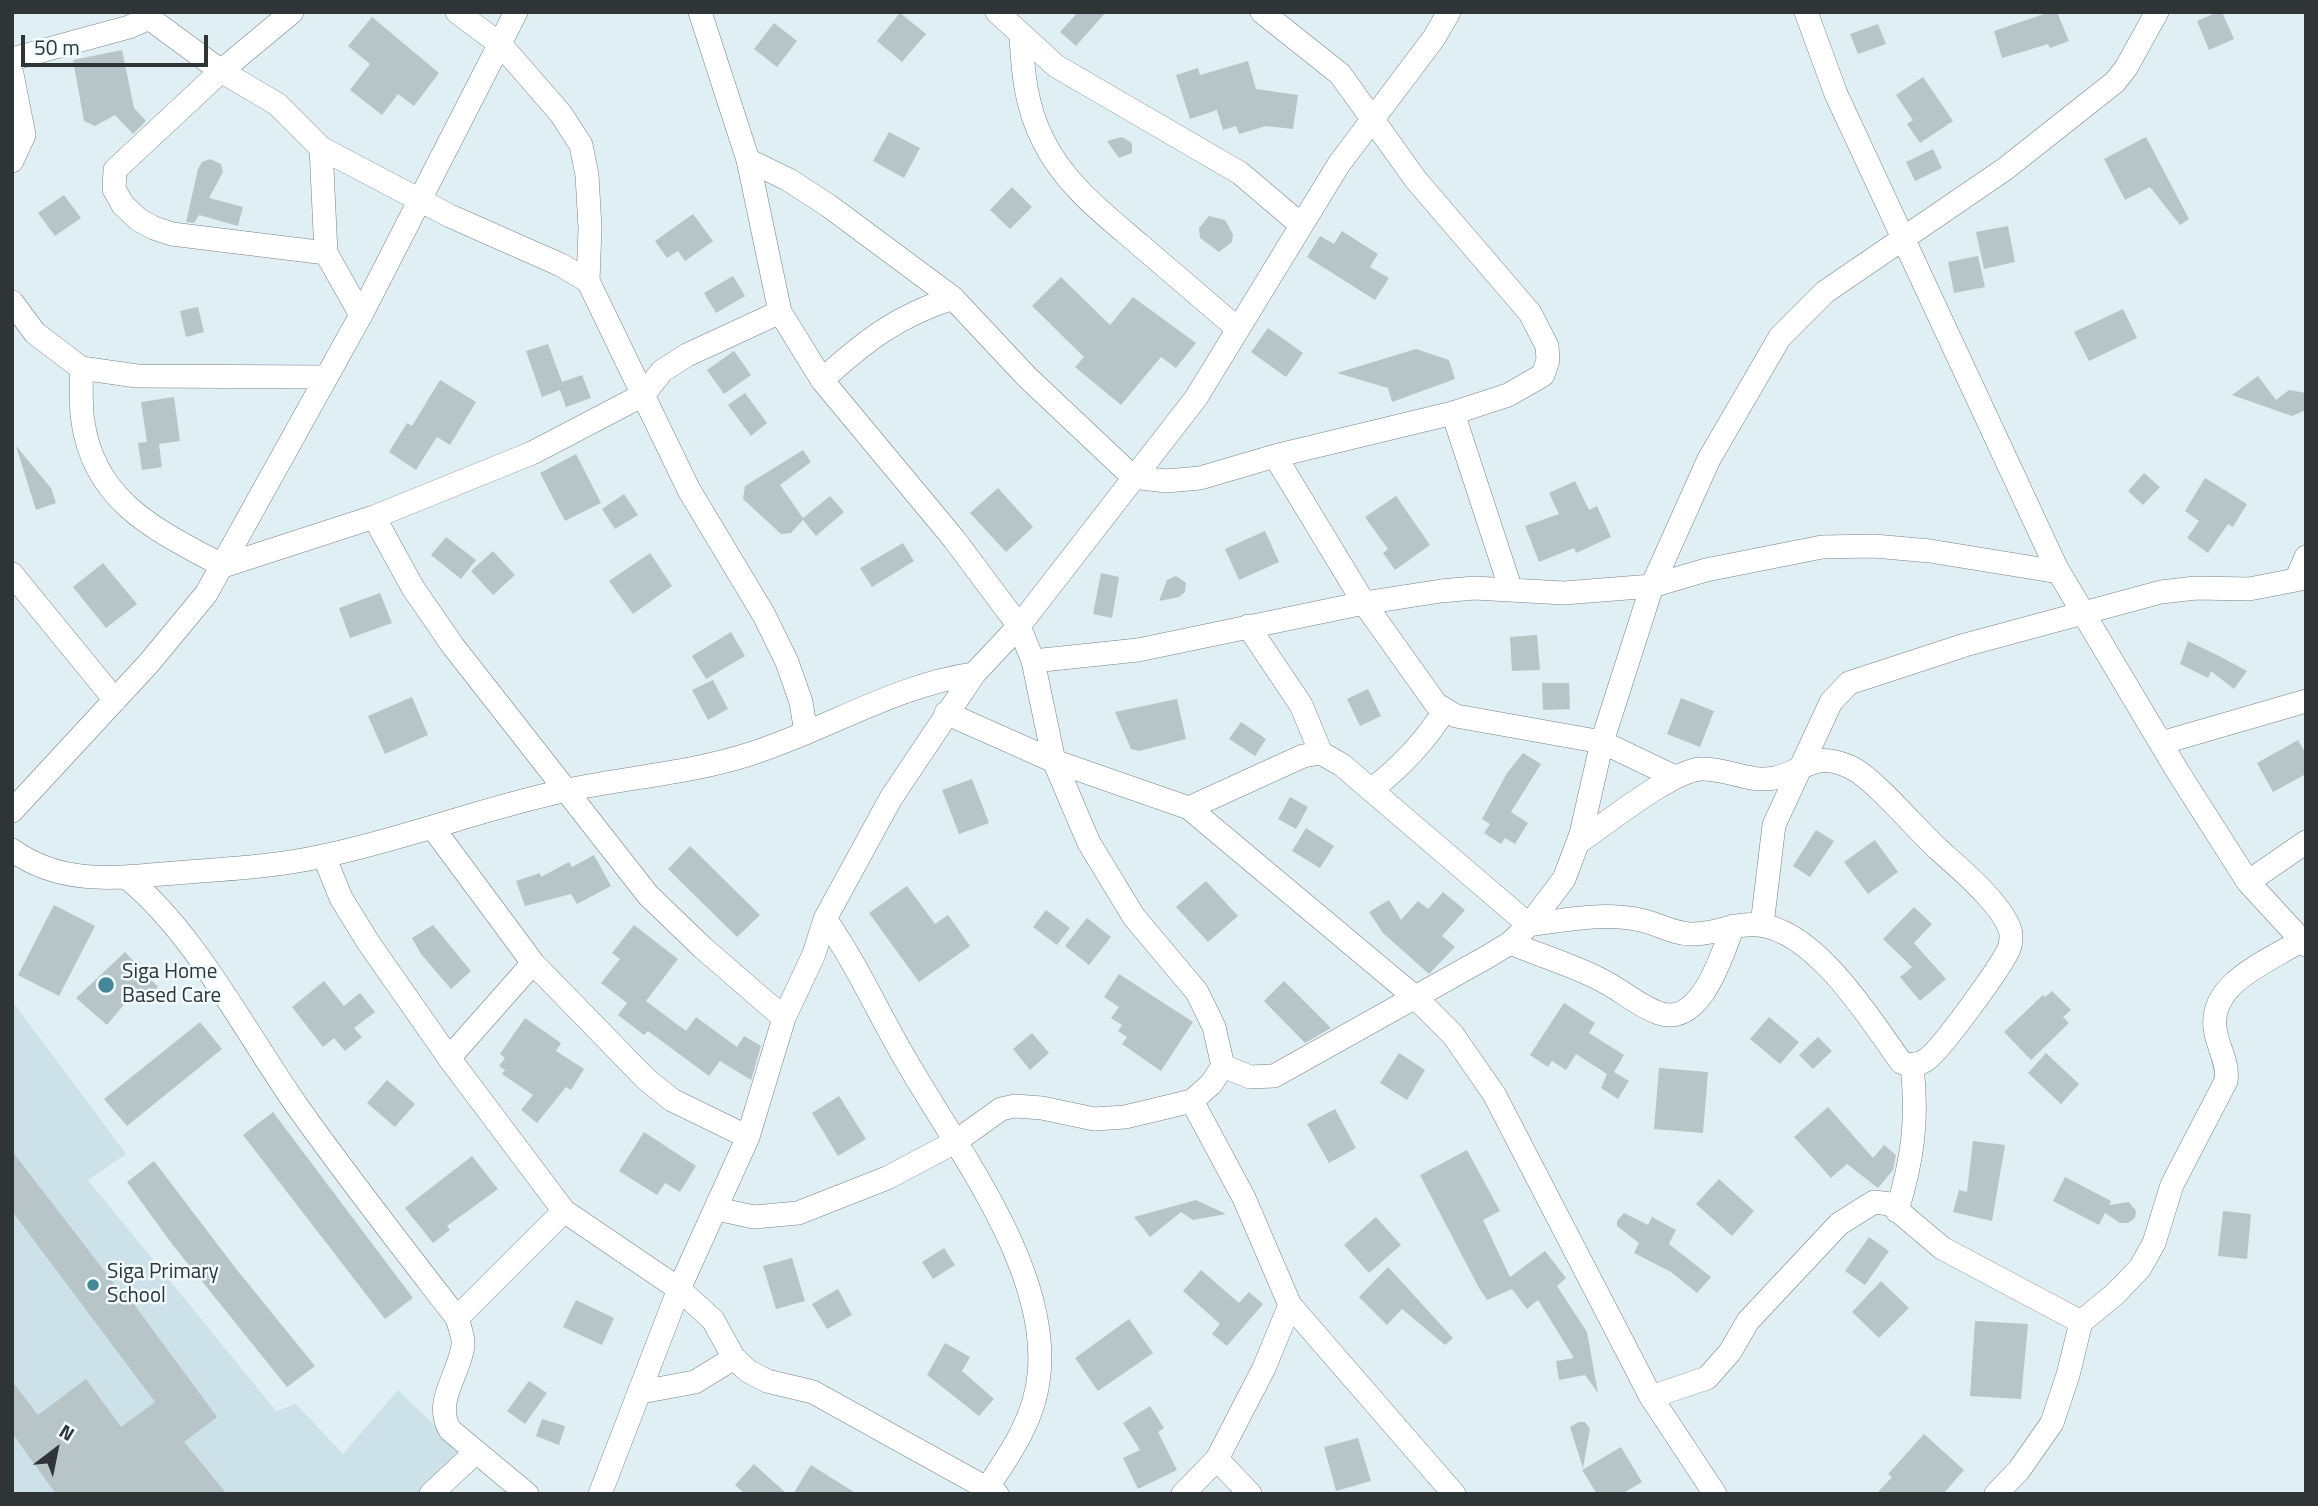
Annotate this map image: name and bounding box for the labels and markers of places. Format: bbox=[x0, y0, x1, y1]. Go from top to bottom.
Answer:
place label: Siga Home Based Care bbox=[122, 960, 221, 1010]
marker: Siga Home Based Care bbox=[96, 975, 116, 995]
place label: Siga Primary School bbox=[107, 1260, 219, 1310]
marker: Siga Primary School bbox=[85, 1277, 101, 1293]

